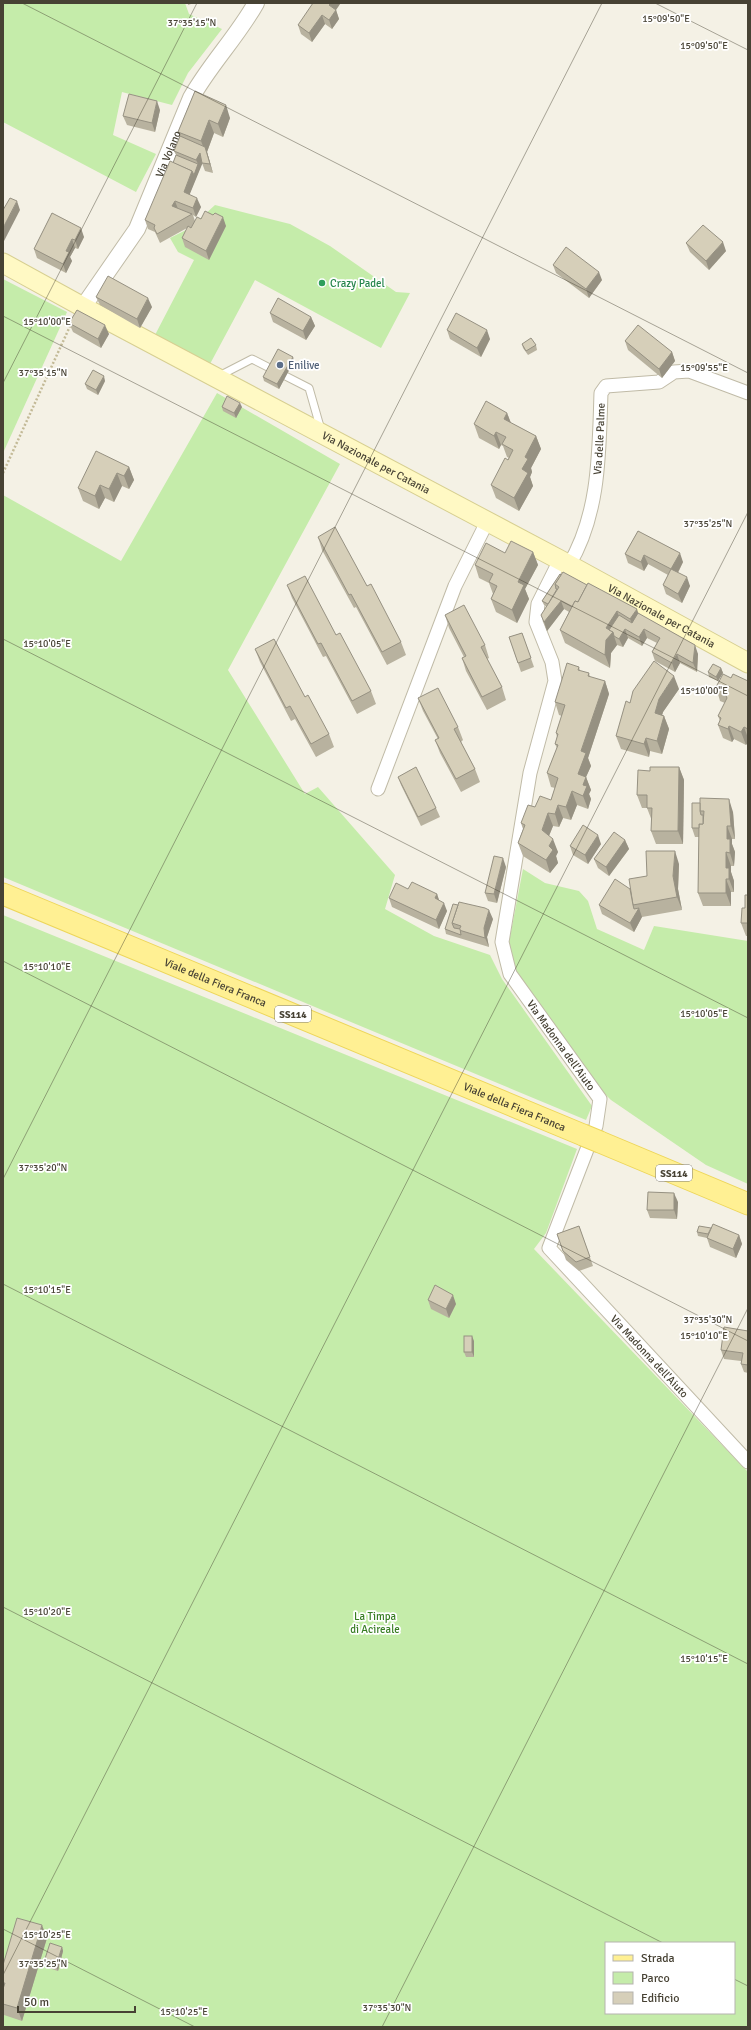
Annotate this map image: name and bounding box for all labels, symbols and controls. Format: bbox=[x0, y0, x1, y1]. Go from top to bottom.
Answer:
text: 15°09'50"E bbox=[642, 13, 690, 25]
text: 37°35'15"N bbox=[168, 17, 216, 29]
text: 15°09'50"E bbox=[680, 40, 728, 52]
street label: Via Volano bbox=[153, 129, 184, 179]
place label: Crazy Padel bbox=[330, 277, 385, 290]
marker: Crazy Padel bbox=[317, 278, 327, 288]
text: 15°10'00"E bbox=[23, 316, 71, 328]
place label: Enilive bbox=[288, 359, 320, 372]
marker: Enilive bbox=[275, 360, 285, 370]
text: 15°09'55"E bbox=[680, 362, 728, 374]
text: 37°35'15"N bbox=[19, 367, 67, 379]
street label: Via delle Palme bbox=[591, 403, 608, 476]
street label: Via Nazionale per Catania bbox=[319, 429, 432, 497]
text: 37°35'25"N bbox=[684, 518, 732, 530]
street label: Via Nazionale per Catania bbox=[605, 581, 718, 651]
text: 15°10'05"E bbox=[23, 638, 71, 650]
text: 15°10'00"E bbox=[680, 685, 728, 697]
street label: Viale della Fiera Franca bbox=[162, 956, 269, 1010]
text: 15°10'10"E bbox=[23, 961, 71, 973]
street label: Via Madonna dell'Aiuto bbox=[524, 998, 598, 1093]
road number: SS114 bbox=[275, 1006, 311, 1022]
text: 15°10'05"E bbox=[680, 1008, 728, 1020]
street label: Viale della Fiera Franca bbox=[461, 1080, 568, 1134]
text: 37°35'20"N bbox=[19, 1162, 67, 1174]
road number: SS114 bbox=[656, 1165, 692, 1181]
text: 15°10'15"E bbox=[23, 1284, 71, 1296]
street label: Via Madonna dell'Aiuto bbox=[608, 1312, 691, 1401]
text: 37°35'30"N bbox=[684, 1314, 732, 1326]
text: 15°10'10"E bbox=[680, 1330, 728, 1342]
text: 15°10'20"E bbox=[23, 1606, 71, 1618]
park label: La Timpa di Acireale bbox=[350, 1610, 400, 1636]
text: 15°10'15"E bbox=[680, 1653, 728, 1665]
text: 15°10'25"E bbox=[23, 1929, 71, 1941]
legend bbox=[605, 1942, 735, 2014]
text: Strada bbox=[641, 1951, 675, 1966]
text: 37°35'25"N bbox=[19, 1958, 67, 1970]
text: Parco bbox=[641, 1971, 670, 1986]
scale bar bbox=[18, 1988, 135, 2014]
text: Edificio bbox=[641, 1991, 679, 2006]
text: 50 m bbox=[24, 1995, 49, 2010]
text: 37°35'30"N bbox=[363, 2002, 411, 2014]
text: 15°10'25"E bbox=[160, 2006, 208, 2018]

